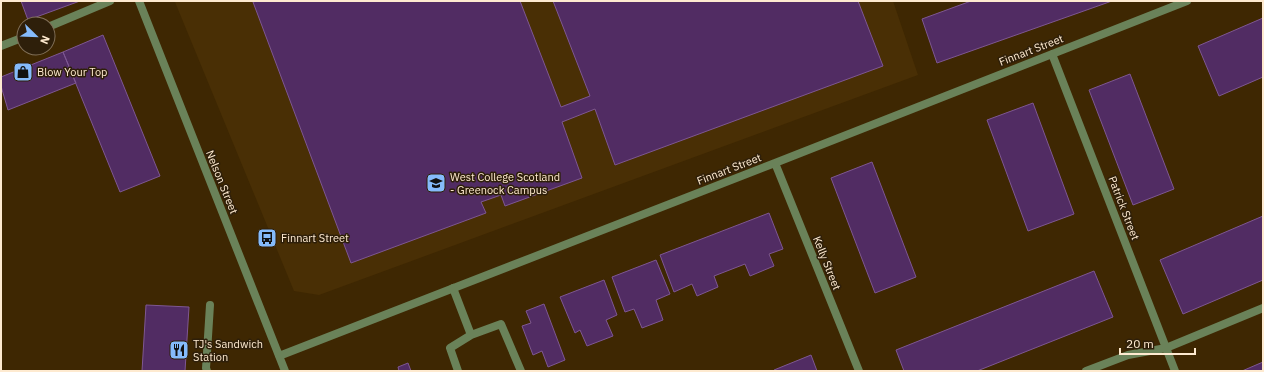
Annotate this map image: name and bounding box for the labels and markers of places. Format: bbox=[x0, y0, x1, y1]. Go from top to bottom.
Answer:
shop icon: Blow Your Top bbox=[12, 61, 34, 83]
place label: Blow Your Top bbox=[37, 65, 107, 79]
place label: West College Scotland - Greenock Campus bbox=[450, 170, 560, 197]
school or university icon: West College Scotland - Greenock Campus bbox=[425, 172, 447, 194]
bus stop icon: Finnart Street bbox=[256, 227, 278, 249]
place label: Finnart Street bbox=[281, 231, 349, 245]
place label: TJ's Sandwich Station bbox=[193, 337, 263, 364]
restaurant icon: TJ's Sandwich Station bbox=[168, 339, 190, 361]

